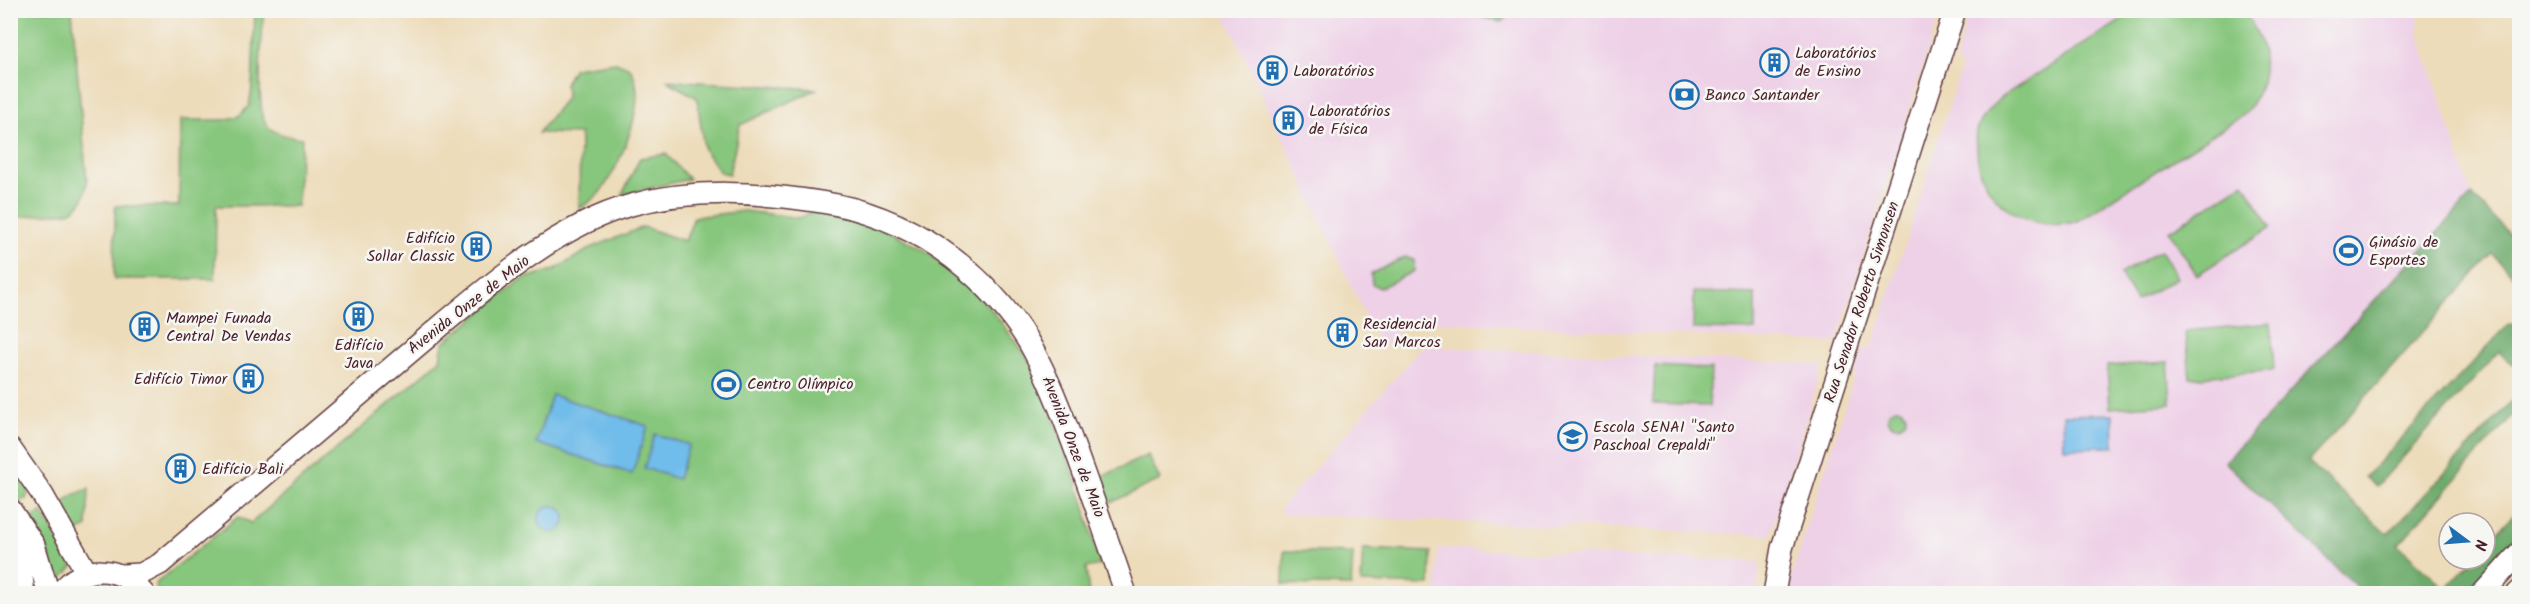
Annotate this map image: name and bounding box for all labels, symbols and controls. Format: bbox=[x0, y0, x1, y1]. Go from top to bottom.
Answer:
place label: Laboratórios de Ensino bbox=[1795, 41, 1876, 84]
building icon: Laboratórios de Ensino bbox=[1758, 46, 1790, 78]
building icon: Laboratórios bbox=[1256, 55, 1288, 87]
place label: Laboratórios bbox=[1293, 59, 1374, 84]
bank icon: Banco Santander bbox=[1668, 79, 1700, 111]
place label: Banco Santander bbox=[1705, 83, 1821, 108]
place label: Laboratórios de Física bbox=[1309, 99, 1390, 142]
building icon: Laboratórios de Física bbox=[1272, 104, 1304, 136]
street label: Rua Senador Roberto Simonsen bbox=[1818, 198, 1906, 406]
place label: Edifício Sollar Classic bbox=[367, 226, 455, 269]
place label: Ginásio de Esportes bbox=[2369, 230, 2438, 273]
building icon: Edifício Sollar Classic bbox=[460, 231, 492, 263]
sports icon: Ginásio de Esportes bbox=[2332, 235, 2364, 267]
street label: Avenida Onze de Maio bbox=[402, 249, 536, 361]
building icon: Edifício Java bbox=[343, 301, 375, 333]
place label: Mampei Funada Central De Vendas bbox=[166, 306, 291, 349]
building icon: Mampei Funada Central De Vendas bbox=[129, 311, 161, 343]
place label: Residencial San Marcos bbox=[1363, 312, 1441, 355]
building icon: Residencial San Marcos bbox=[1326, 317, 1358, 349]
place label: Edifício Java bbox=[334, 333, 384, 376]
building icon: Edifício Timor bbox=[232, 363, 264, 395]
place label: Edifício Timor bbox=[134, 367, 229, 392]
sports icon: Centro Olímpico bbox=[710, 368, 742, 400]
place label: Centro Olímpico bbox=[747, 372, 854, 397]
street label: Avenida Onze de Maio bbox=[1035, 373, 1111, 521]
place label: Escola SENAI "Santo Paschoal Crepaldi" bbox=[1593, 415, 1734, 458]
school or university icon: Escola SENAI "Santo Paschoal Crepaldi" bbox=[1556, 420, 1588, 452]
building icon: Edifício Bali bbox=[165, 453, 197, 485]
place label: Edifício Bali bbox=[202, 457, 284, 482]
north arrow bbox=[2437, 511, 2497, 571]
text: N bbox=[2467, 536, 2493, 553]

